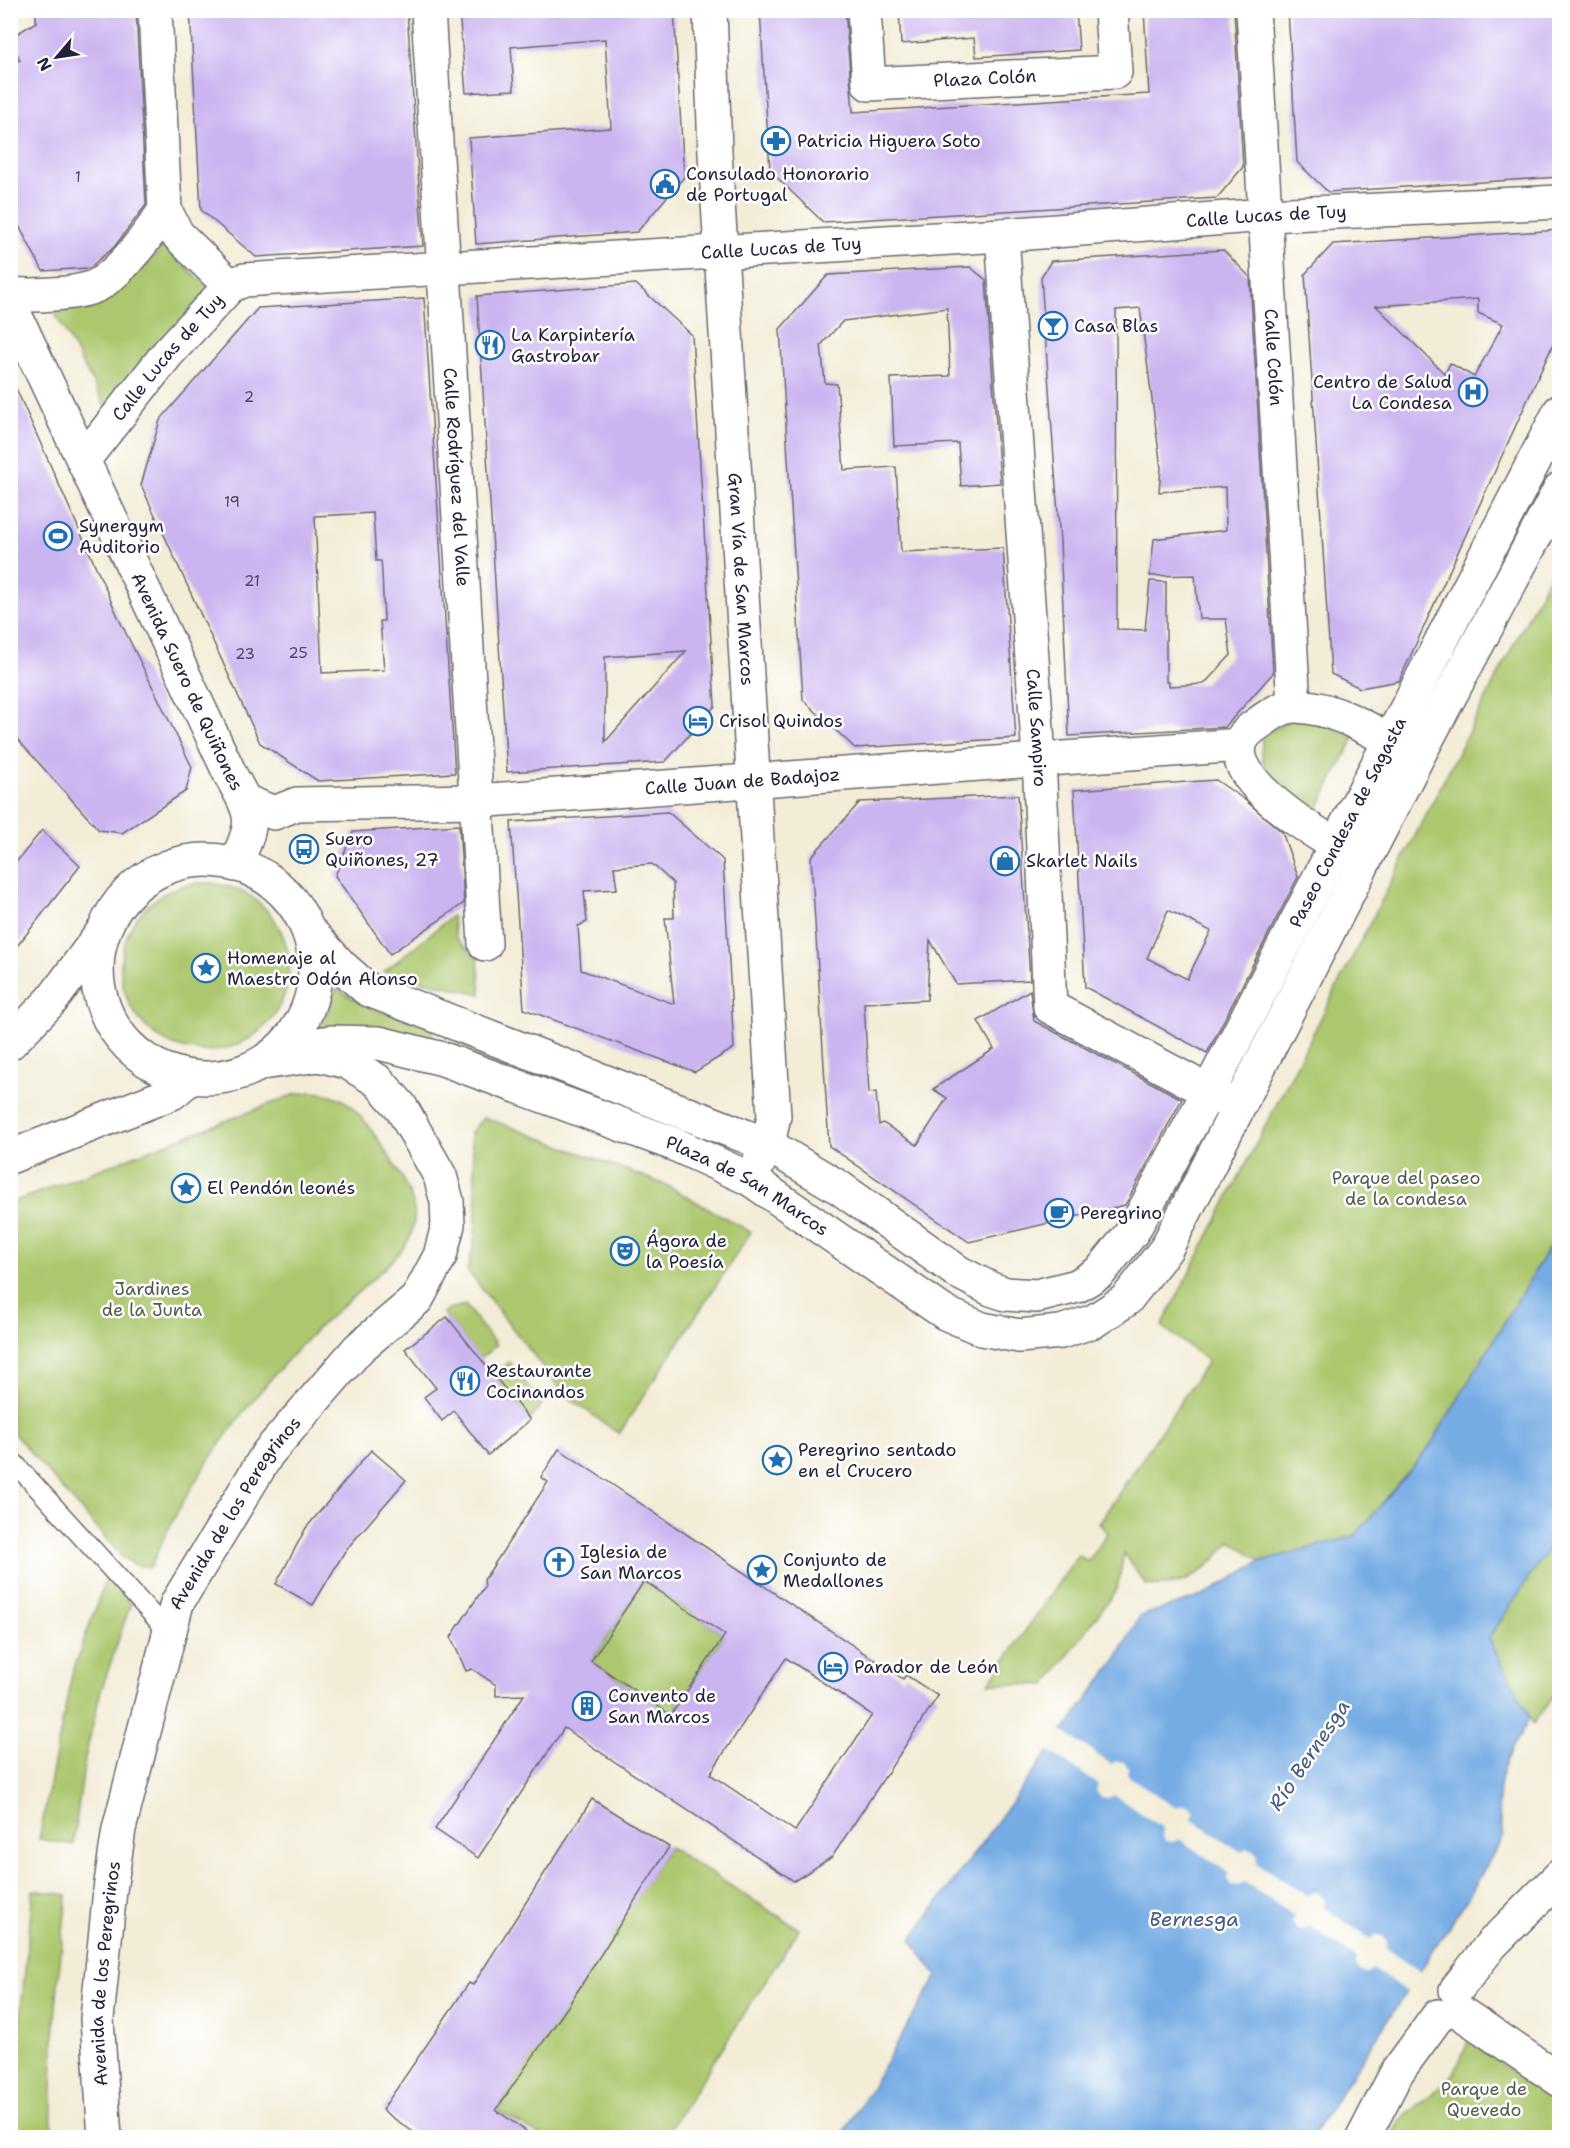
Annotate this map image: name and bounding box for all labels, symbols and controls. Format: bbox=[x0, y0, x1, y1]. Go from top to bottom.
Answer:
north arrow bbox=[27, 27, 87, 87]
text: N bbox=[32, 53, 57, 75]
street label: Plaza Colón bbox=[933, 64, 1037, 93]
pharmacy icon: Patricia Higuera Soto bbox=[760, 125, 792, 157]
place label: Patricia Higuera Soto bbox=[797, 129, 981, 153]
place label: Consulado Honorario de Portugal bbox=[686, 162, 870, 207]
house number: 1 bbox=[75, 167, 81, 187]
public building icon: Consulado Honorario de Portugal bbox=[649, 168, 681, 200]
street label: Calle Lucas de Tuy bbox=[1185, 199, 1347, 233]
street label: Calle Lucas de Tuy bbox=[700, 231, 862, 265]
street label: Calle Lucas de Tuy bbox=[107, 288, 229, 426]
street label: Calle Colón bbox=[1259, 308, 1288, 407]
bar icon: Casa Blas bbox=[1037, 310, 1069, 342]
place label: Casa Blas bbox=[1074, 314, 1158, 338]
place label: La Karpintería Gastrobar bbox=[511, 323, 635, 368]
restaurant icon: La Karpintería Gastrobar bbox=[474, 329, 506, 361]
street label: Calle Rodríguez del Valle bbox=[438, 367, 475, 587]
place label: Centro de Salud La Condesa bbox=[1313, 370, 1452, 415]
hospital icon: Centro de Salud La Condesa bbox=[1457, 376, 1489, 408]
house number: 2 bbox=[244, 387, 254, 407]
street label: Gran Vía de San Marcos bbox=[723, 472, 760, 686]
house number: 19 bbox=[224, 492, 240, 512]
place label: Synergym Auditorio bbox=[79, 514, 164, 559]
sports icon: Synergym Auditorio bbox=[42, 520, 74, 552]
street label: Avenida Suero de Quiñones bbox=[125, 569, 249, 795]
house number: 21 bbox=[244, 571, 260, 591]
house number: 25 bbox=[288, 643, 308, 663]
house number: 23 bbox=[235, 644, 255, 664]
street label: Calle Sampiro bbox=[1021, 668, 1052, 788]
hotel icon: Crisol Quindos bbox=[682, 705, 714, 737]
place label: Crisol Quindos bbox=[719, 709, 843, 733]
street label: Paseo Condesa de Sagasta bbox=[1283, 713, 1412, 932]
street label: Calle Juan de Badajoz bbox=[644, 762, 841, 801]
place label: Suero Quiñones, 27 bbox=[325, 827, 439, 872]
bus stop icon: Suero Quiñones, 27 bbox=[288, 833, 320, 865]
shop icon: Skarlet Nails bbox=[989, 845, 1021, 877]
place label: Skarlet Nails bbox=[1026, 849, 1138, 873]
place label: Homenaje al Maestro Odón Alonso bbox=[227, 946, 418, 991]
place icon: Homenaje al Maestro Odón Alonso bbox=[190, 952, 222, 984]
street label: Plaza de San Marcos bbox=[663, 1130, 833, 1242]
park label: Parque del paseo de la condesa bbox=[1332, 1166, 1480, 1211]
place icon: El Pendón leonés bbox=[170, 1172, 202, 1204]
place label: El Pendón leonés bbox=[207, 1176, 355, 1200]
cafe icon: Peregrino bbox=[1043, 1197, 1075, 1229]
place label: Peregrino bbox=[1080, 1201, 1162, 1225]
place label: Ágora de la Poesía bbox=[646, 1229, 727, 1274]
theatre icon: Ágora de la Poesía bbox=[609, 1235, 641, 1267]
park label: Jardines de la Junta bbox=[102, 1277, 202, 1322]
place label: Restaurante Cocinandos bbox=[486, 1359, 592, 1404]
restaurant icon: Restaurante Cocinandos bbox=[449, 1365, 481, 1397]
street label: Avenida de los Peregrinos bbox=[164, 1411, 306, 1614]
place label: Peregrino sentado en el Crucero bbox=[798, 1438, 956, 1483]
place icon: Peregrino sentado en el Crucero bbox=[761, 1444, 793, 1476]
place label: Iglesia de San Marcos bbox=[580, 1540, 682, 1585]
church icon: Iglesia de San Marcos bbox=[543, 1546, 575, 1578]
place label: Conjunto de Medallones bbox=[783, 1548, 887, 1593]
place icon: Conjunto de Medallones bbox=[746, 1554, 778, 1586]
hotel icon: Parador de León bbox=[817, 1651, 849, 1683]
place label: Parador de León bbox=[854, 1655, 998, 1679]
place label: Convento de San Marcos bbox=[608, 1684, 716, 1729]
building icon: Convento de San Marcos bbox=[571, 1690, 603, 1722]
water label: Río Bernesga bbox=[1262, 1695, 1356, 1815]
street label: Avenida de los Peregrinos bbox=[85, 1859, 126, 2087]
water label: Bernesga bbox=[1149, 1906, 1239, 1932]
park label: Parque de Quevedo bbox=[1441, 2077, 1527, 2122]

